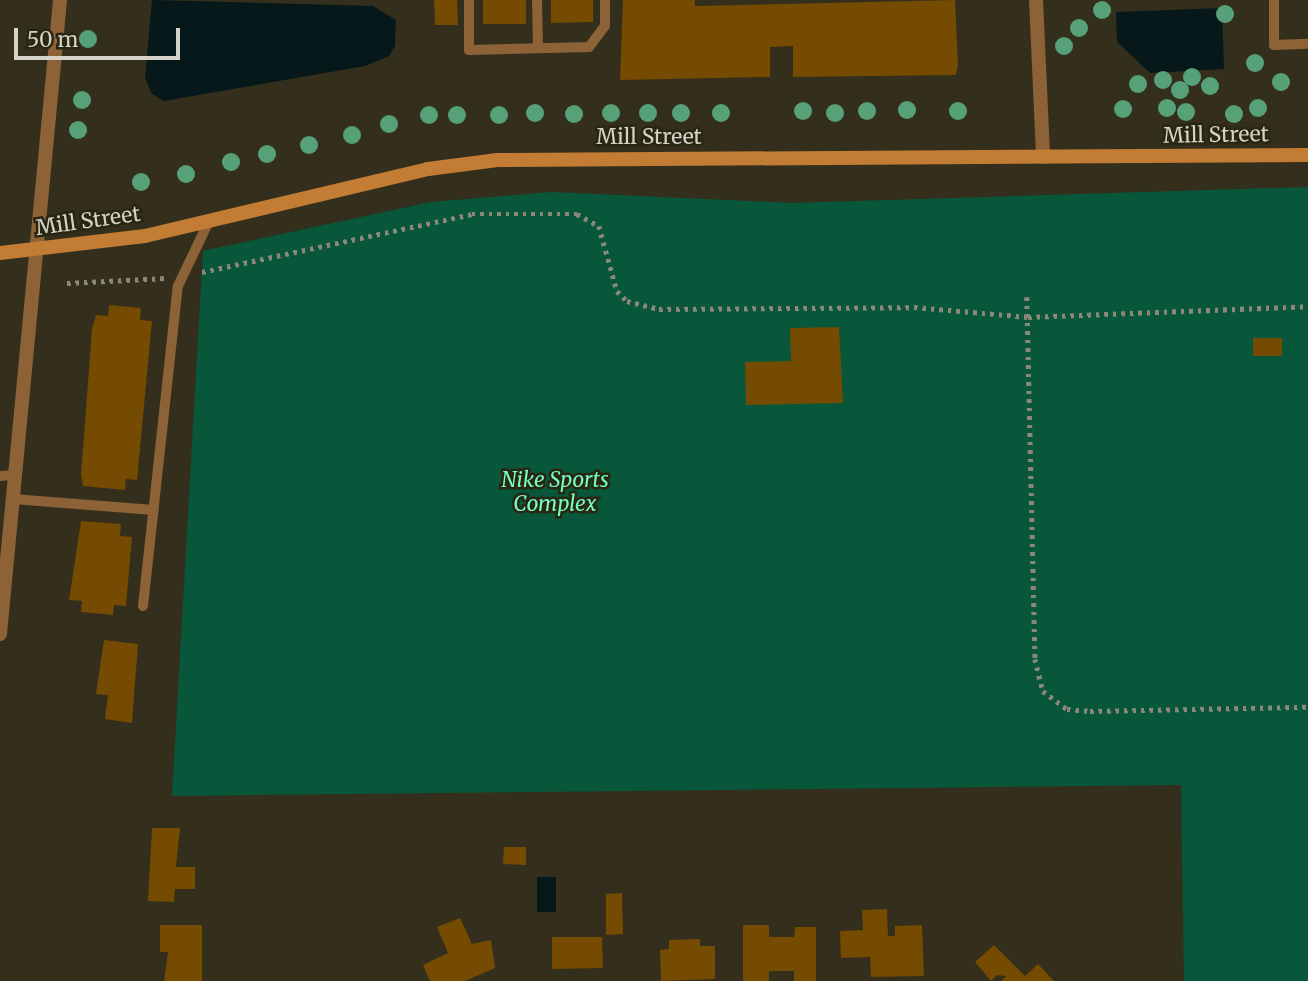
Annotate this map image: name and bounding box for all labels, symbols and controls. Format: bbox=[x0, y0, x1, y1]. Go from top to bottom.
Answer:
scale bar bbox=[18, 14, 184, 58]
text: 50 m bbox=[27, 26, 78, 53]
street label: Mill Street bbox=[1163, 121, 1269, 149]
street label: Mill Street bbox=[596, 124, 702, 150]
street label: Mill Street bbox=[34, 201, 142, 241]
park label: Nike Sports Complex bbox=[501, 467, 609, 517]

